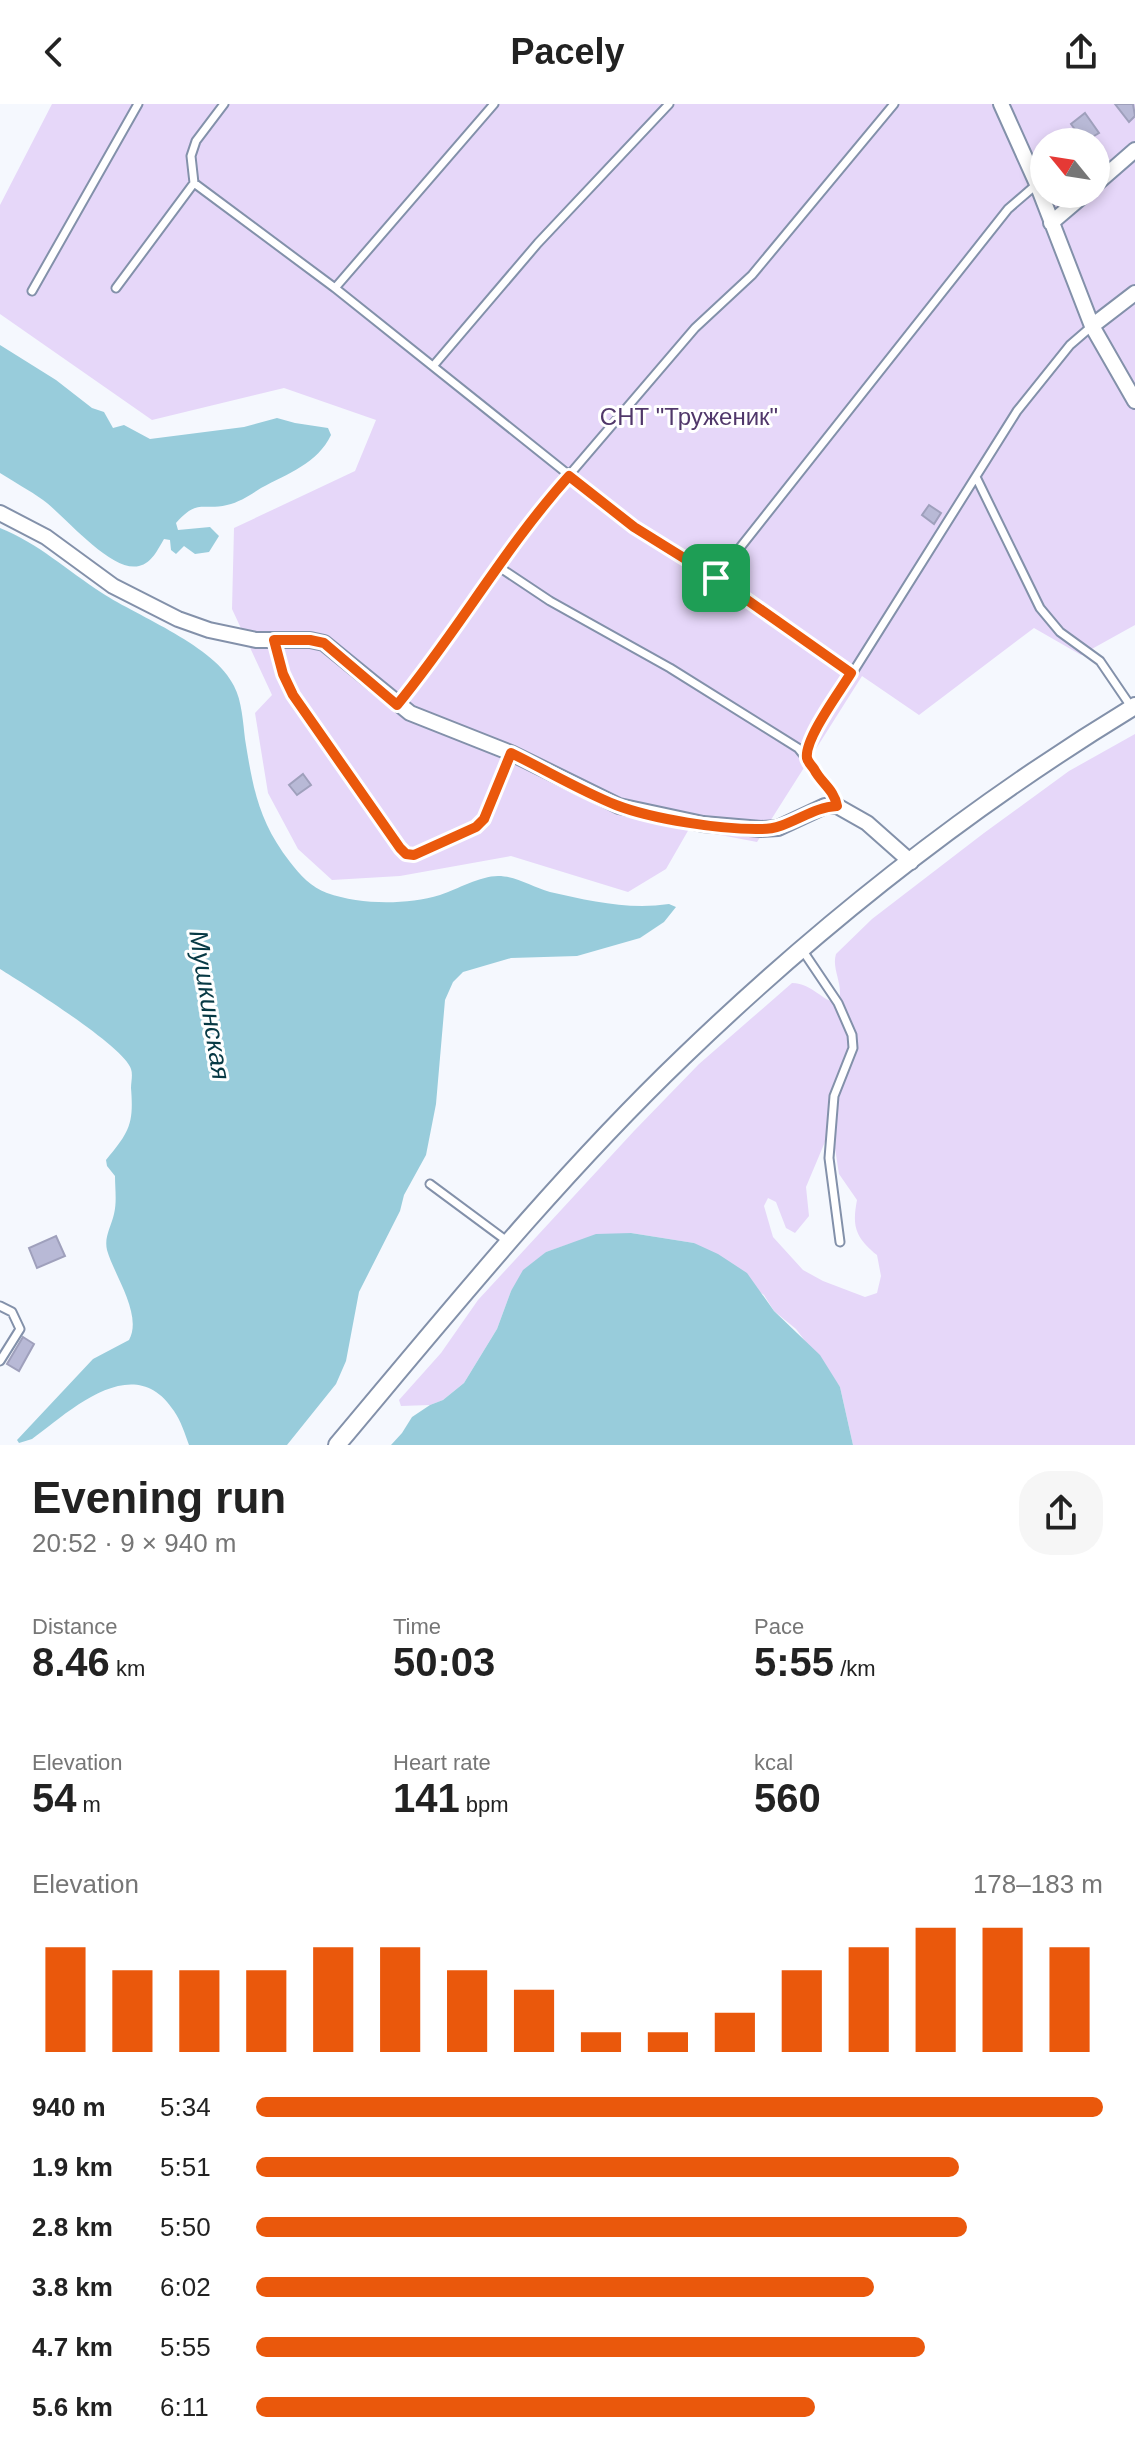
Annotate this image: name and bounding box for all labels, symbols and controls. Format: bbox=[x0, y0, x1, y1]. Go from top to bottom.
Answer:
icon: back bbox=[32, 30, 76, 74]
icon: share bbox=[1059, 30, 1103, 74]
text: Pacely bbox=[510, 31, 625, 72]
north arrow bbox=[1030, 128, 1110, 208]
map controls bbox=[1030, 128, 1110, 208]
park label: СНТ "Труженик" bbox=[600, 403, 778, 430]
pin bbox=[682, 544, 750, 612]
icon: arrive bbox=[694, 556, 738, 600]
water label: Мушкинская bbox=[183, 928, 237, 1082]
button: share bbox=[1019, 1471, 1103, 1555]
text: Evening run bbox=[32, 1473, 286, 1522]
text: 20:52 · 9 × 940 m bbox=[32, 1528, 237, 1558]
text: Distance bbox=[32, 1614, 118, 1639]
text: Time bbox=[393, 1614, 441, 1639]
text: Pace bbox=[754, 1614, 804, 1639]
text: 8.46 bbox=[32, 1640, 110, 1684]
text: 50:03 bbox=[393, 1640, 495, 1684]
text: 5:55 bbox=[754, 1640, 834, 1684]
text: km bbox=[110, 1656, 145, 1681]
text: /km bbox=[834, 1656, 876, 1681]
text: Elevation bbox=[32, 1750, 123, 1775]
text: Heart rate bbox=[393, 1750, 491, 1775]
text: kcal bbox=[754, 1750, 793, 1775]
text: 54 bbox=[32, 1776, 77, 1820]
text: 141 bbox=[393, 1776, 460, 1820]
text: 560 bbox=[754, 1776, 821, 1820]
text: m bbox=[77, 1792, 101, 1817]
text: bpm bbox=[460, 1792, 509, 1817]
text: Elevation bbox=[32, 1869, 139, 1899]
text: 178–183 m bbox=[973, 1869, 1103, 1899]
text: 940 m bbox=[32, 2092, 106, 2122]
text: 5:34 bbox=[160, 2092, 211, 2122]
text: 1.9 km bbox=[32, 2152, 113, 2182]
text: 5:51 bbox=[160, 2152, 211, 2182]
text: 2.8 km bbox=[32, 2212, 113, 2242]
text: 5:50 bbox=[160, 2212, 211, 2242]
text: 3.8 km bbox=[32, 2272, 113, 2302]
text: 6:02 bbox=[160, 2272, 211, 2302]
text: 4.7 km bbox=[32, 2332, 113, 2362]
text: 5:55 bbox=[160, 2332, 211, 2362]
text: 5.6 km bbox=[32, 2392, 113, 2422]
text: 6:11 bbox=[160, 2392, 209, 2422]

